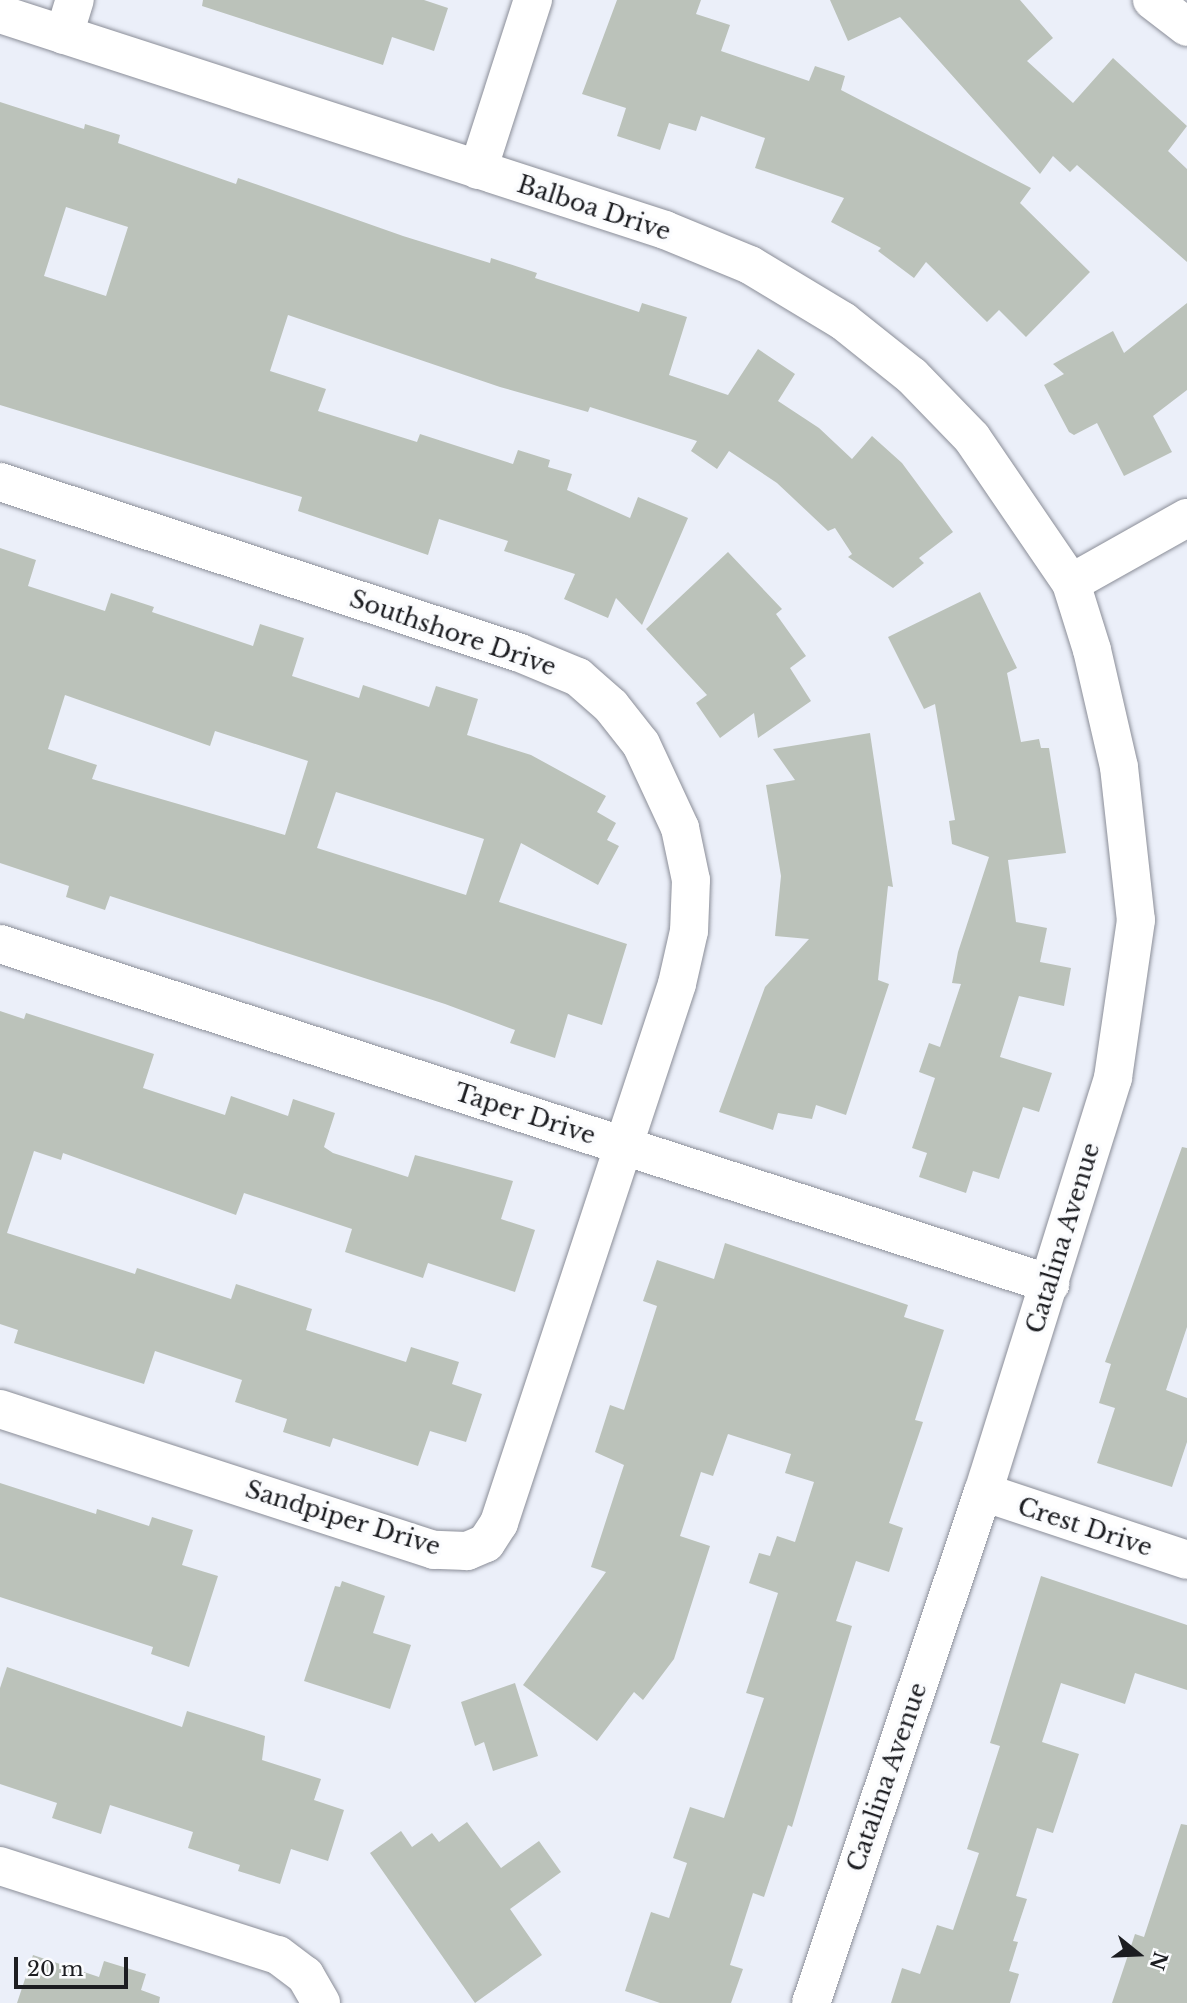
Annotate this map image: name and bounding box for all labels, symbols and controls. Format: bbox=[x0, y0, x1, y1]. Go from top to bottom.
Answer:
street label: Balboa Drive bbox=[514, 170, 674, 246]
street label: Southshore Drive bbox=[346, 584, 560, 682]
street label: Taper Drive bbox=[451, 1078, 599, 1150]
street label: Catalina Avenue bbox=[1020, 1139, 1106, 1337]
street label: Sandpiper Drive bbox=[242, 1475, 444, 1561]
street label: Crest Drive bbox=[1014, 1492, 1156, 1562]
street label: Catalina Avenue bbox=[841, 1678, 933, 1876]
north arrow bbox=[1103, 1919, 1173, 1989]
scale bar bbox=[18, 1944, 131, 1988]
text: N bbox=[1145, 1949, 1172, 1973]
text: 20 m bbox=[27, 1956, 84, 1982]

